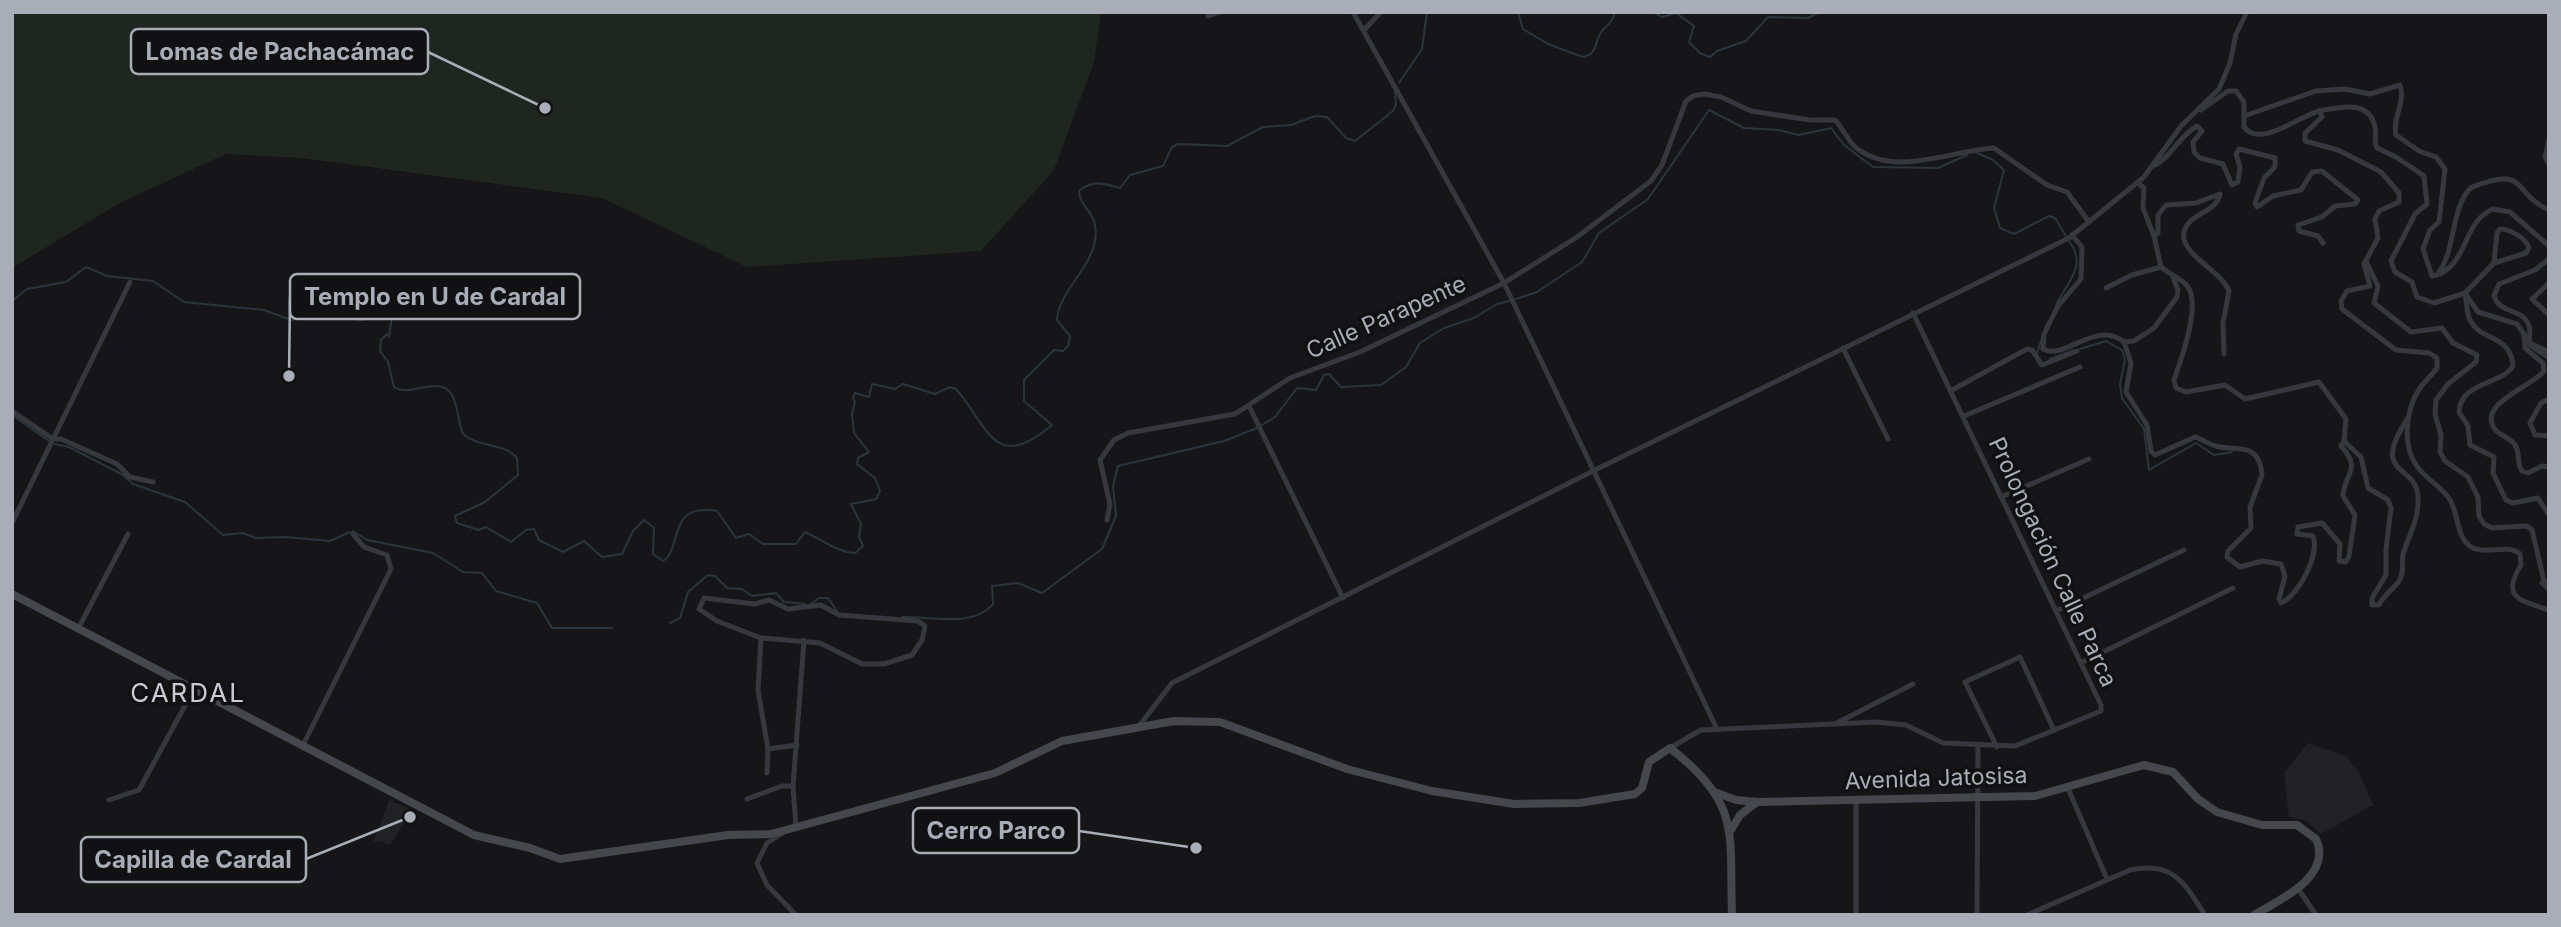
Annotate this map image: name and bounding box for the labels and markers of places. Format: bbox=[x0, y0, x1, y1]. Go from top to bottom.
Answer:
callout: Lomas de Pachacámac bbox=[131, 29, 428, 74]
callout: Templo en U de Cardal bbox=[290, 274, 580, 319]
callout: Cerro Parco bbox=[913, 808, 1079, 853]
callout: Capilla de Cardal bbox=[81, 837, 306, 882]

